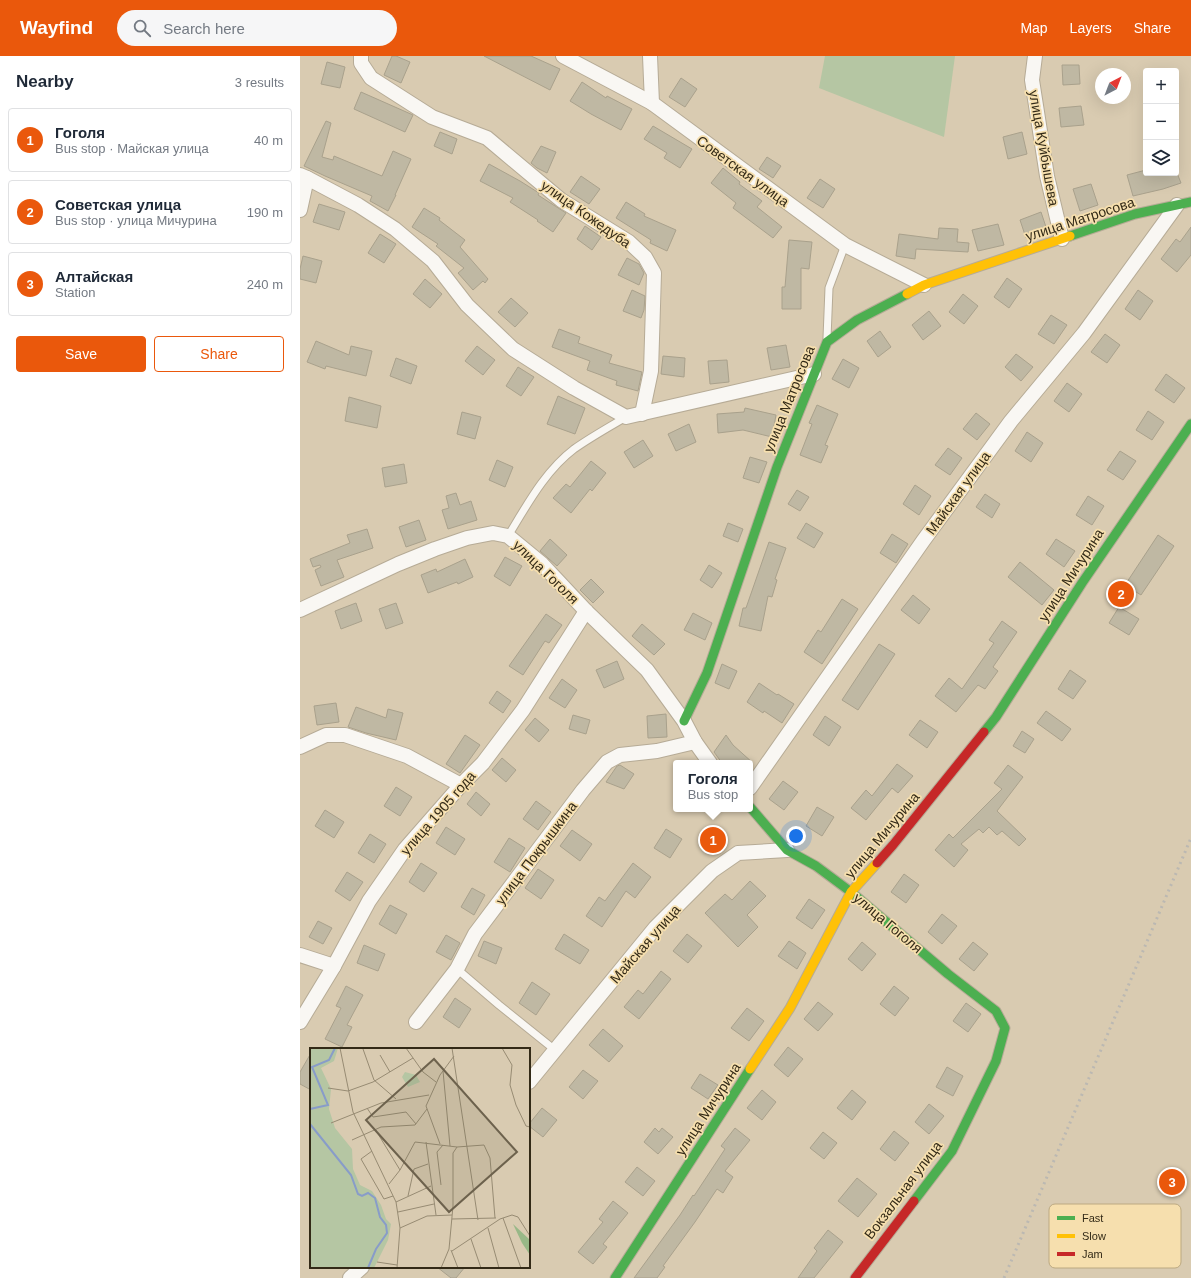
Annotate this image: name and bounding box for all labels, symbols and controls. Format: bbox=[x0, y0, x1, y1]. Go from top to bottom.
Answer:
search box bbox=[117, 10, 397, 46]
text: Wayfind bbox=[20, 17, 93, 38]
icon: search bbox=[131, 17, 153, 39]
text: Search here bbox=[163, 20, 245, 37]
text: Map bbox=[1020, 20, 1048, 36]
text: Layers bbox=[1070, 20, 1112, 36]
text: Share bbox=[1134, 20, 1171, 36]
north arrow bbox=[1095, 68, 1131, 104]
map controls bbox=[1143, 68, 1179, 176]
button: + bbox=[1143, 68, 1179, 104]
text: Nearby bbox=[16, 72, 74, 91]
text: 3 results bbox=[235, 75, 284, 90]
street label: улица Куйбышева bbox=[1026, 89, 1062, 207]
button: − bbox=[1143, 104, 1179, 140]
text: Гоголя bbox=[55, 124, 105, 141]
street label: Советская улица bbox=[694, 132, 792, 210]
text: 1 bbox=[26, 133, 34, 148]
text: 40 m bbox=[254, 133, 283, 148]
button: layers bbox=[1143, 140, 1179, 176]
text: Bus stop · Майская улица bbox=[55, 141, 209, 156]
street label: улица Кожедуба bbox=[538, 177, 634, 251]
street label: улица Матросова bbox=[1023, 194, 1137, 244]
text: Советская улица bbox=[55, 196, 181, 213]
text: 2 bbox=[26, 205, 34, 220]
text: 190 m bbox=[247, 205, 283, 220]
text: Bus stop · улица Мичурина bbox=[55, 213, 217, 228]
text: Алтайская bbox=[55, 268, 133, 285]
text: 3 bbox=[26, 277, 34, 292]
text: 240 m bbox=[247, 277, 283, 292]
text: Station bbox=[55, 285, 95, 300]
button: Save bbox=[16, 336, 146, 372]
button: Share bbox=[154, 336, 284, 372]
street label: улица Матросова bbox=[760, 343, 818, 455]
street label: Майская улица bbox=[923, 448, 994, 538]
street label: улица Мичурина bbox=[1035, 526, 1107, 624]
street label: улица Гоголя bbox=[510, 537, 582, 607]
pin: 2 bbox=[1108, 579, 1134, 609]
popup bbox=[673, 760, 753, 812]
street label: улица 1905 года bbox=[397, 768, 479, 858]
text: Гоголя bbox=[688, 770, 738, 787]
text: Bus stop bbox=[688, 787, 738, 802]
street label: улица Мичурина bbox=[841, 789, 923, 881]
street label: улица Покрышкина bbox=[492, 798, 580, 908]
pin: 1 bbox=[700, 825, 726, 855]
your location bbox=[786, 826, 806, 846]
street label: улица Гоголя bbox=[850, 890, 926, 956]
street label: Майская улица bbox=[607, 901, 684, 986]
inset map bbox=[310, 1048, 530, 1268]
street label: улица Мичурина bbox=[672, 1060, 744, 1158]
street label: Вокзальная улица bbox=[861, 1138, 945, 1242]
pin: 3 bbox=[1159, 1167, 1185, 1197]
legend bbox=[1049, 1204, 1181, 1268]
text: Fast bbox=[1082, 1212, 1103, 1224]
text: Slow bbox=[1082, 1230, 1106, 1242]
text: Jam bbox=[1082, 1248, 1103, 1260]

